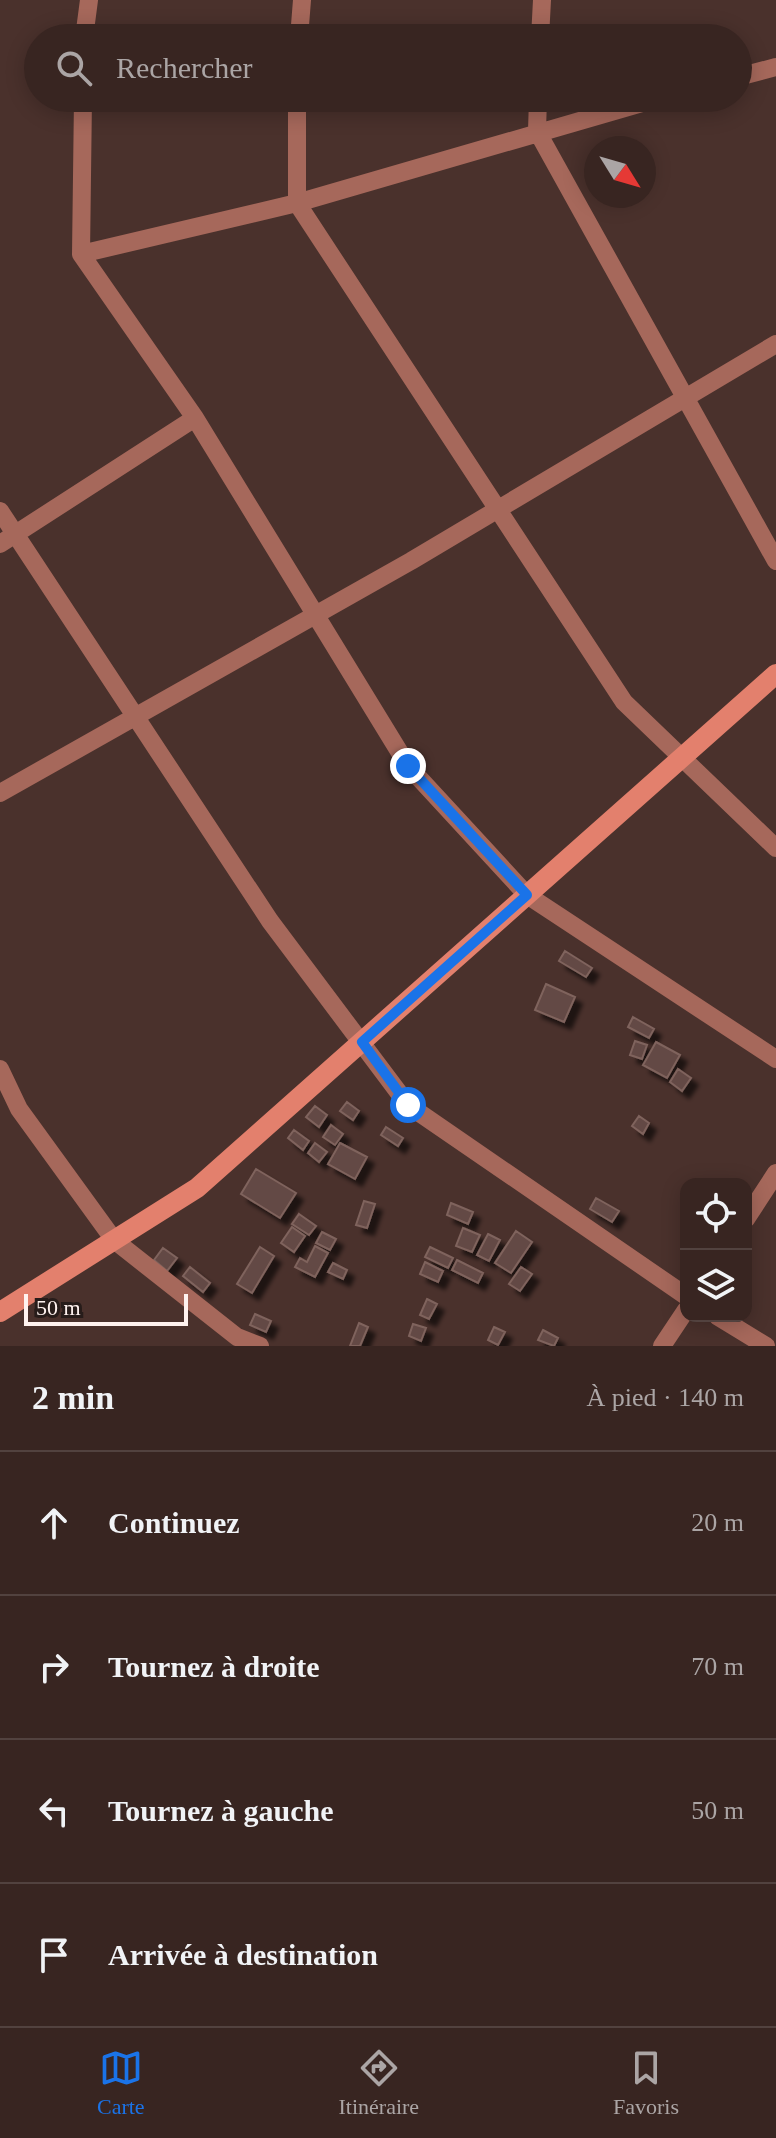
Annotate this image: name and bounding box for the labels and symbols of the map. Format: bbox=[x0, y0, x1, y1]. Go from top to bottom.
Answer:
north arrow bbox=[584, 136, 656, 208]
route end bbox=[390, 748, 426, 784]
route start bbox=[390, 1087, 426, 1123]
scale bar bbox=[24, 1290, 188, 1326]

